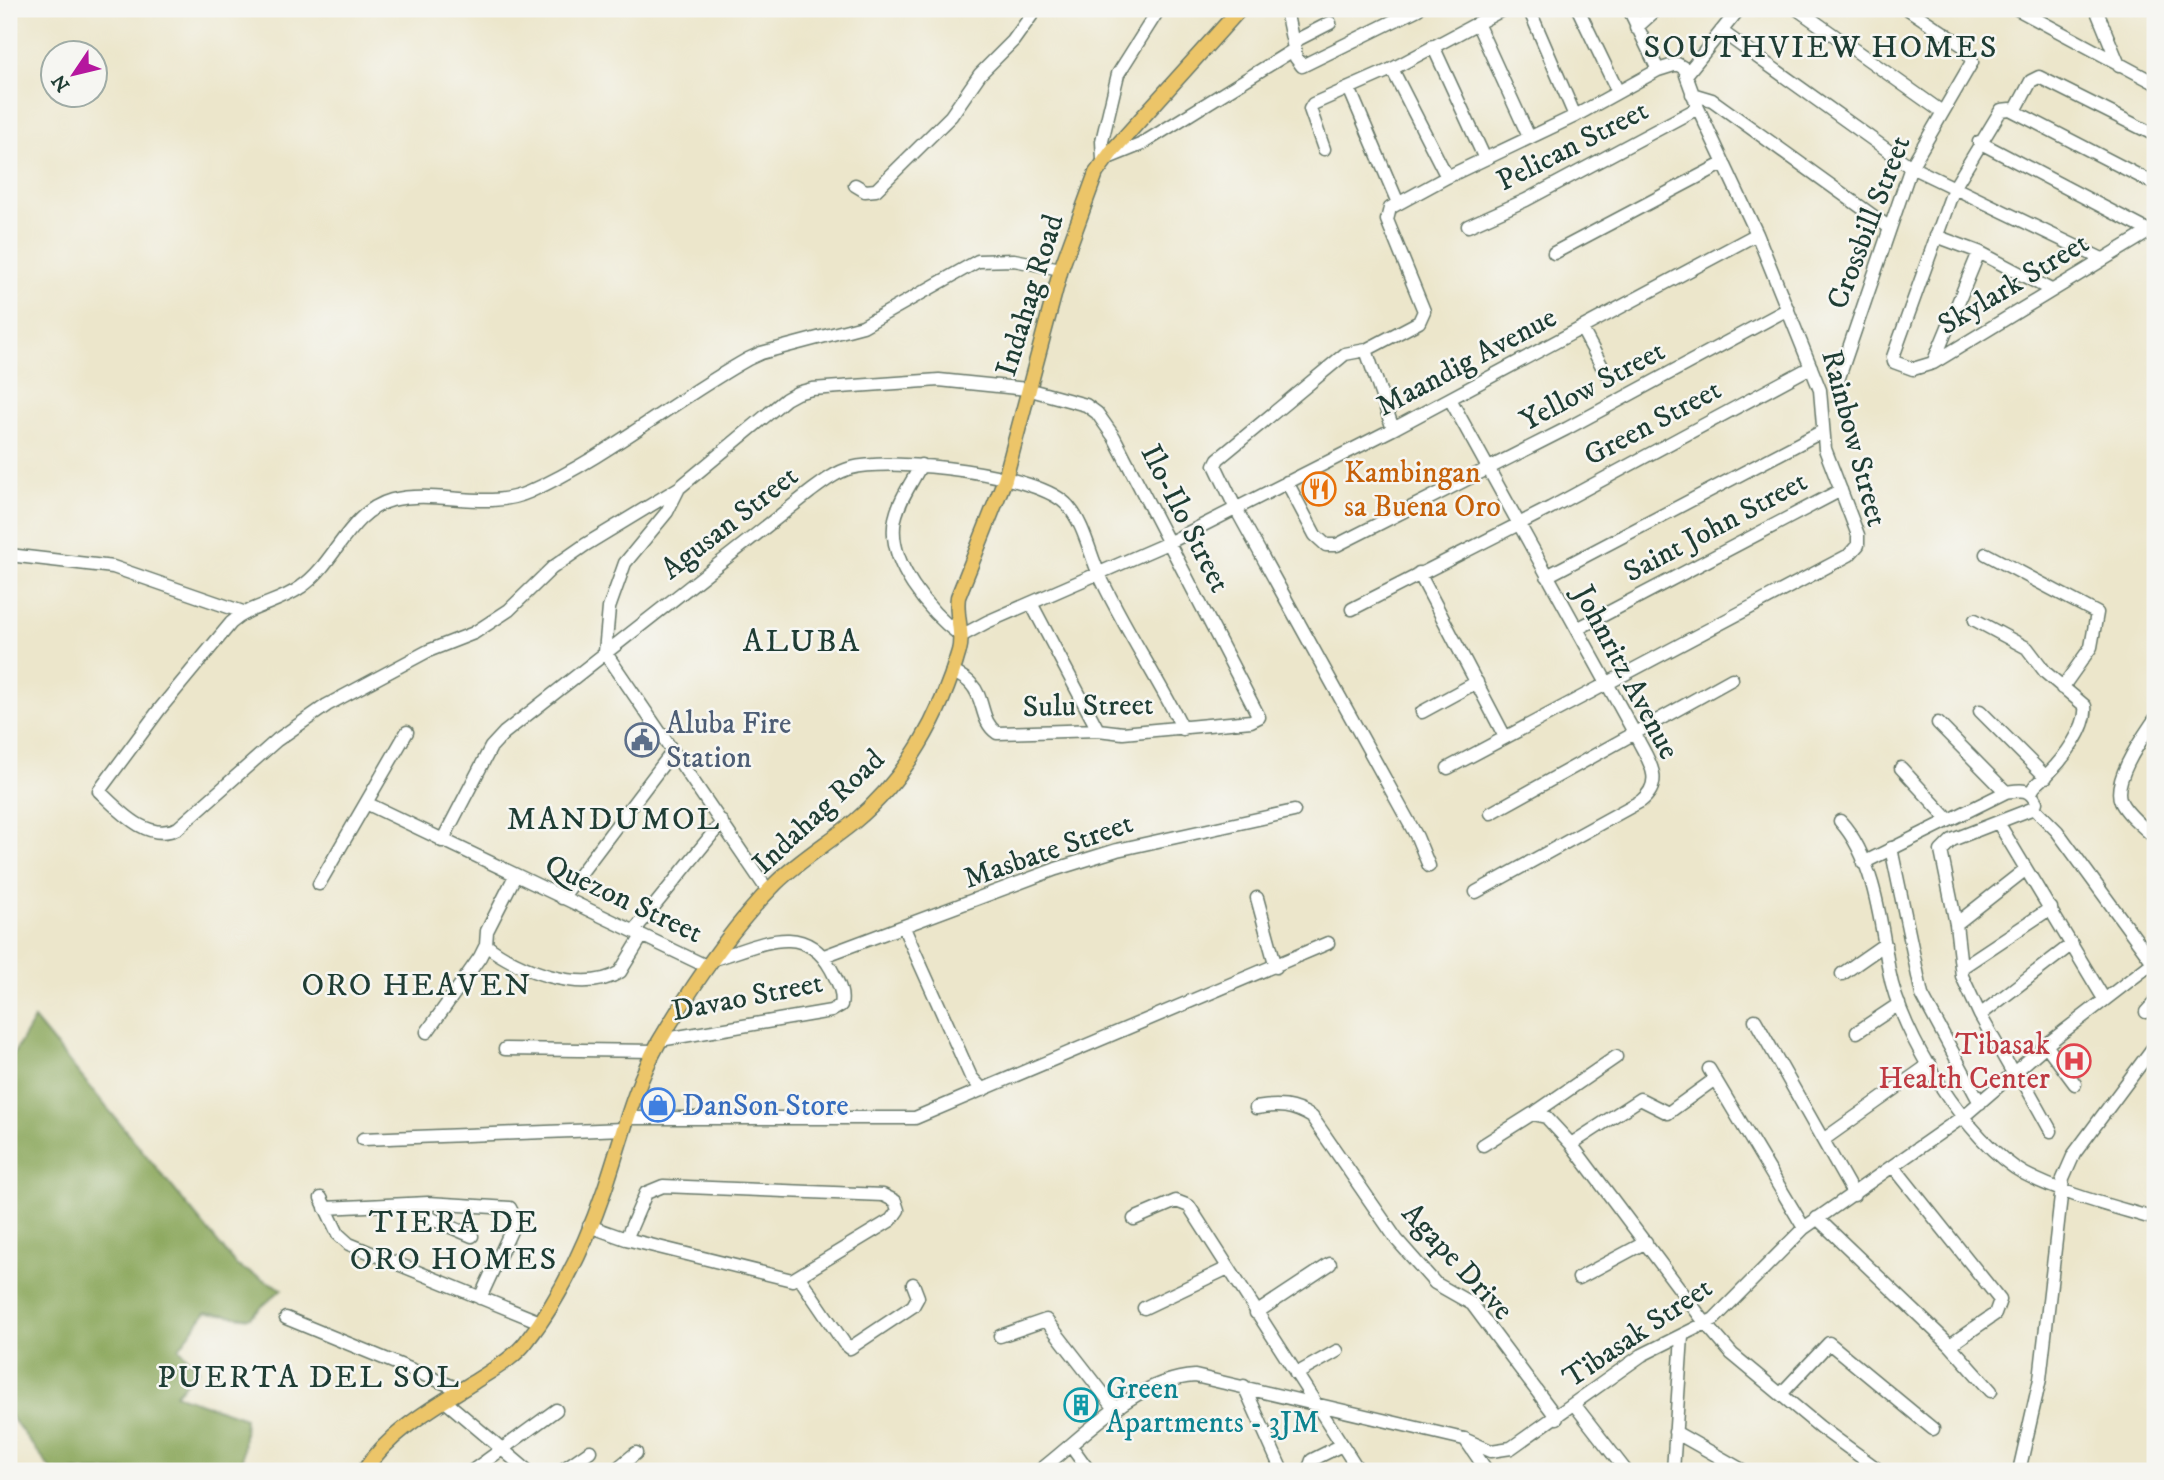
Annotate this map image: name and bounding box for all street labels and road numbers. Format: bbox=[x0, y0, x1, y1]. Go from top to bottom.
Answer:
street label: Pelican Street bbox=[1491, 92, 1655, 200]
street label: Crossbill Street bbox=[1819, 131, 1919, 314]
street label: Indahag Road bbox=[988, 210, 1073, 381]
street label: Skylark Street bbox=[1932, 225, 2096, 344]
street label: Maandig Avenue bbox=[1370, 299, 1563, 425]
street label: Yellow Street bbox=[1514, 333, 1671, 440]
street label: Rainbow Street bbox=[1812, 346, 1895, 531]
street label: Green Street bbox=[1578, 372, 1728, 475]
street label: Ilo-Ilo Street bbox=[1132, 438, 1238, 599]
street label: Agusan Street bbox=[654, 458, 806, 588]
street label: Saint John Street bbox=[1618, 463, 1814, 591]
street label: Johnritz Avenue bbox=[1563, 577, 1687, 766]
street label: Sulu Street bbox=[1022, 687, 1154, 726]
street label: Indahag Road bbox=[745, 742, 893, 883]
street label: Masbate Street bbox=[959, 805, 1138, 898]
street label: Quezon Street bbox=[539, 847, 708, 952]
street label: Davao Street bbox=[669, 965, 826, 1030]
street label: Agape Drive bbox=[1393, 1196, 1521, 1328]
street label: Tibasak Street bbox=[1556, 1270, 1720, 1397]

